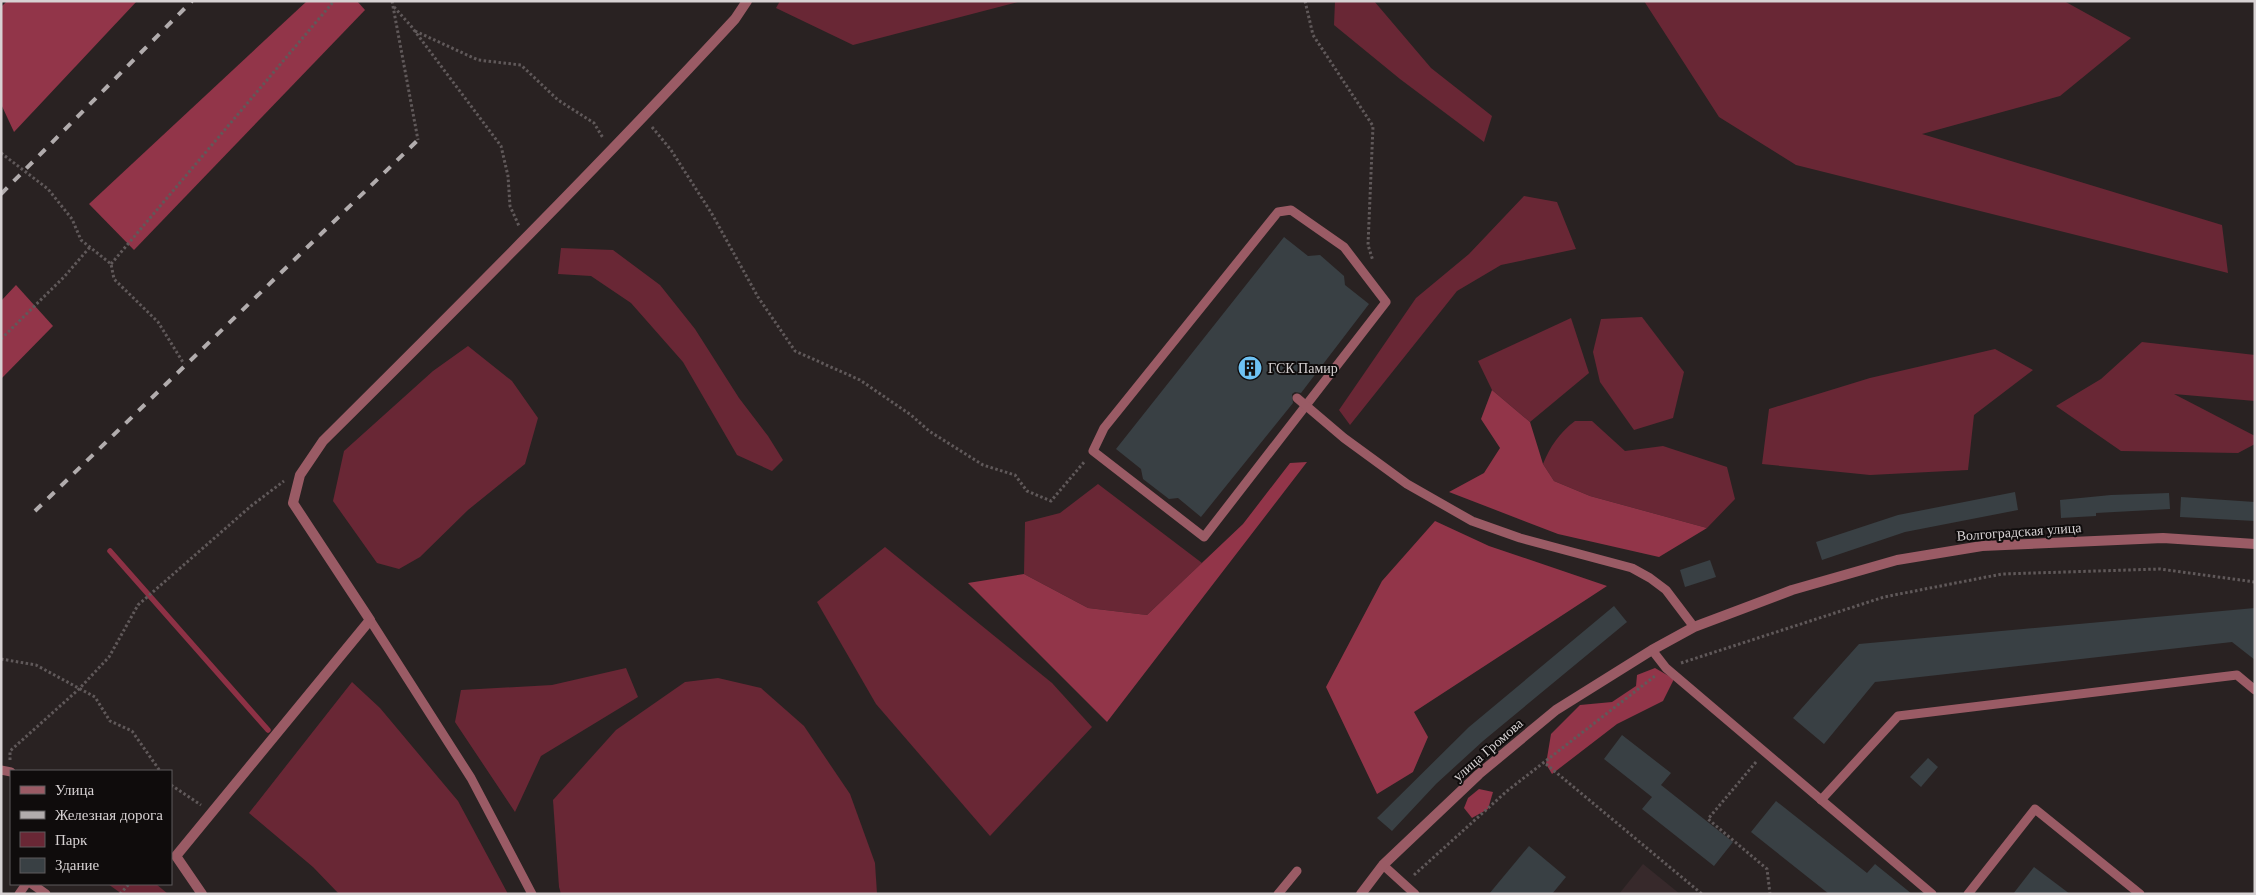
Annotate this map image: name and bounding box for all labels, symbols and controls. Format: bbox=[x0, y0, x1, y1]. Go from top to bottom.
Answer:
building icon: ГСК Памир bbox=[1237, 355, 1263, 381]
place label: ГСК Памир bbox=[1268, 361, 1338, 376]
street label: Волгоградская улица bbox=[1956, 520, 2083, 544]
street label: улица Громова bbox=[1450, 715, 1527, 784]
legend bbox=[10, 770, 172, 885]
text: Улица bbox=[55, 782, 94, 798]
text: Железная дорога bbox=[55, 807, 163, 823]
text: Парк bbox=[55, 832, 88, 848]
text: Здание bbox=[55, 857, 99, 873]

